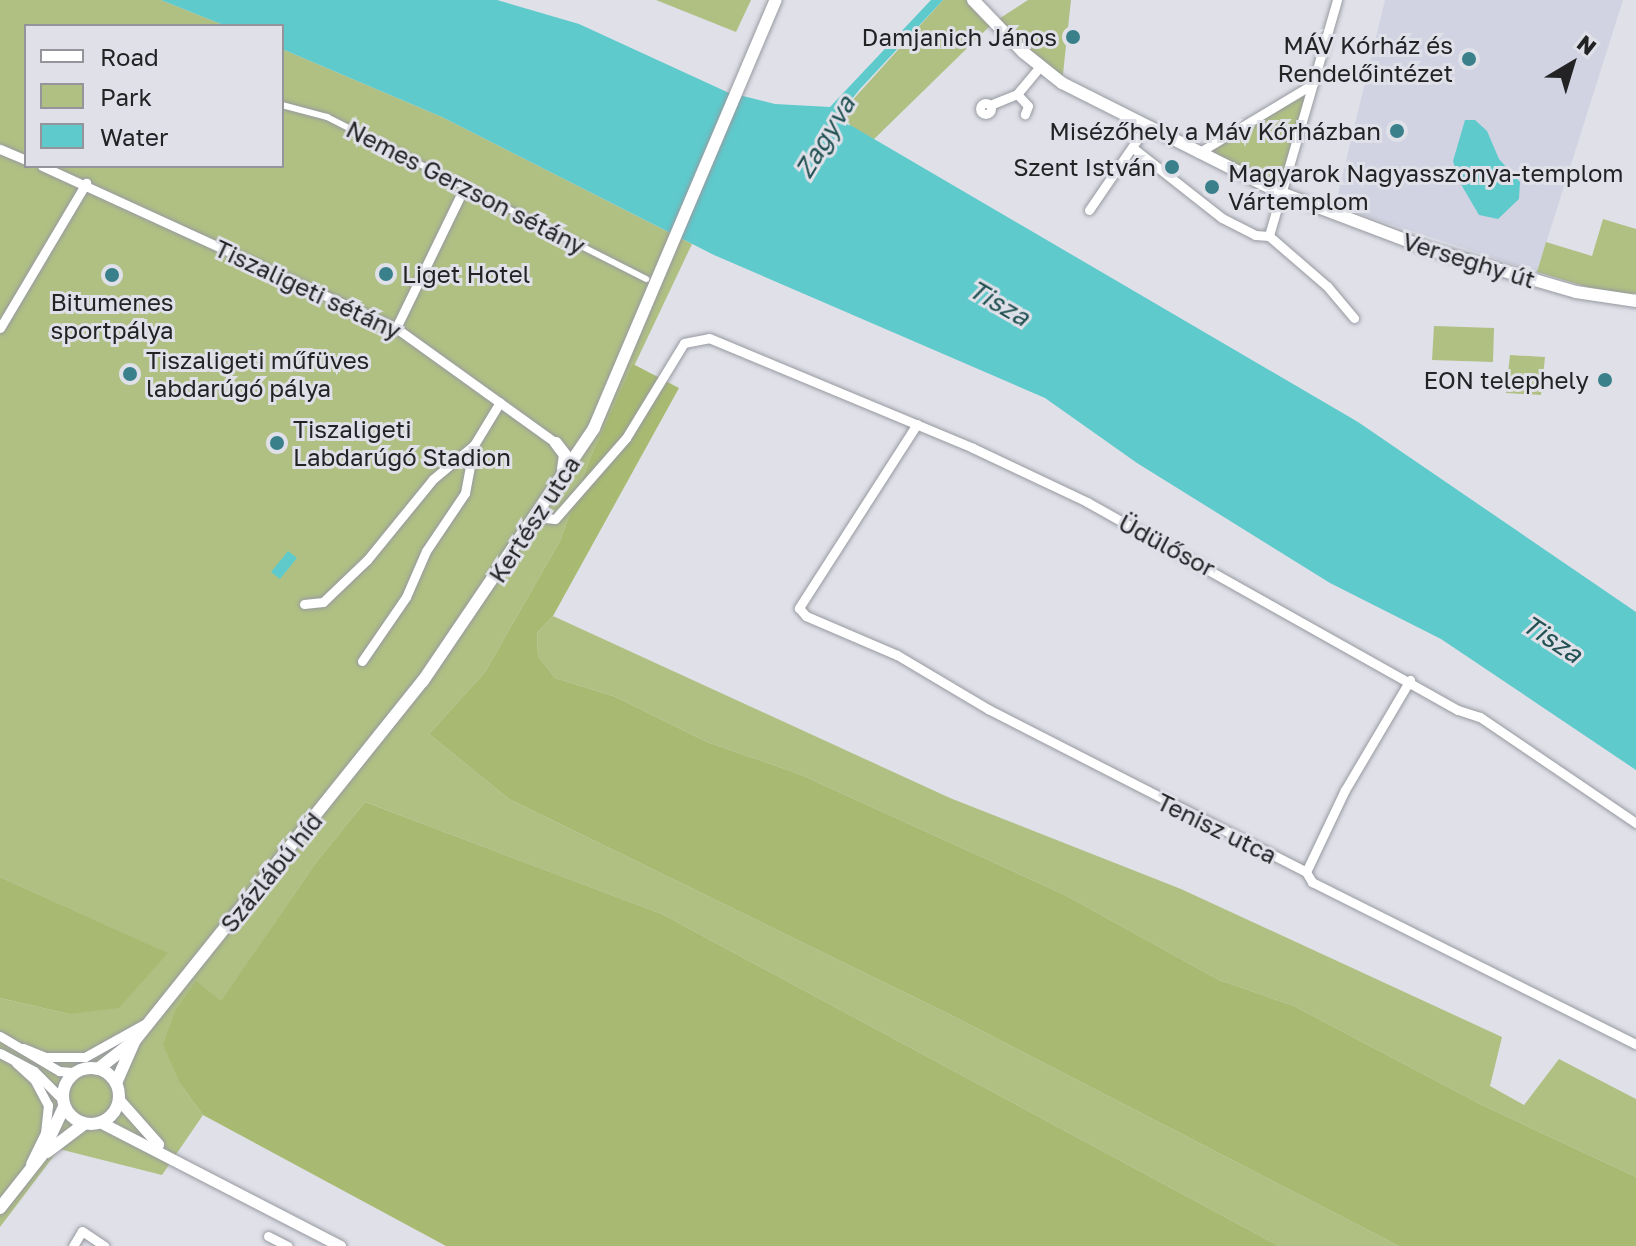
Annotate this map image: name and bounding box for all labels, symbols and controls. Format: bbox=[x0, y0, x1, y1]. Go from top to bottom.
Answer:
place label: Damjanich János bbox=[862, 23, 1057, 51]
legend bbox=[24, 24, 284, 168]
north arrow bbox=[1532, 24, 1612, 104]
marker: Damjanich János bbox=[1064, 28, 1082, 46]
text: N bbox=[1572, 29, 1602, 60]
place label: MÁV Kórház és Rendelőintézet bbox=[1277, 31, 1453, 87]
text: Road bbox=[100, 42, 159, 71]
marker: MÁV Kórház és Rendelőintézet bbox=[1460, 50, 1478, 68]
text: Park bbox=[100, 82, 152, 111]
water label: Zagyva bbox=[788, 90, 862, 184]
street label: Nemes Gerzson sétány bbox=[342, 114, 590, 260]
place label: Misézőhely a Máv Kórházban bbox=[1049, 117, 1381, 145]
text: Water bbox=[100, 122, 168, 151]
marker: Misézőhely a Máv Kórházban bbox=[1388, 122, 1406, 140]
place label: Szent István bbox=[1013, 153, 1156, 181]
marker: Szent István bbox=[1163, 158, 1181, 176]
place label: Magyarok Nagyasszonya-templom Vártemplom bbox=[1228, 159, 1624, 215]
marker: Magyarok Nagyasszonya-templom Vártemplom bbox=[1203, 178, 1221, 196]
street label: Verseghy út bbox=[1399, 226, 1539, 294]
street label: Tiszaligeti sétány bbox=[210, 233, 406, 345]
place label: Liget Hotel bbox=[402, 260, 530, 288]
marker: Liget Hotel bbox=[377, 265, 395, 283]
marker: Bitumenes sportpálya bbox=[103, 266, 121, 284]
water label: Tisza bbox=[963, 273, 1035, 333]
place label: Bitumenes sportpálya bbox=[50, 288, 174, 344]
place label: Tiszaligeti műfüves labdarúgó pálya bbox=[146, 346, 369, 402]
marker: Tiszaligeti műfüves labdarúgó pálya bbox=[121, 365, 139, 383]
place label: EON telephely bbox=[1424, 366, 1589, 394]
marker: EON telephely bbox=[1596, 371, 1614, 389]
place label: Tiszaligeti Labdarúgó Stadion bbox=[293, 415, 511, 471]
marker: Tiszaligeti Labdarúgó Stadion bbox=[268, 434, 286, 452]
street label: Kertész utca bbox=[482, 450, 586, 588]
street label: Üdülősor bbox=[1114, 508, 1220, 582]
water label: Tisza bbox=[1516, 608, 1588, 670]
street label: Tenisz utca bbox=[1152, 787, 1282, 869]
street label: Százlábú híd bbox=[214, 806, 328, 938]

